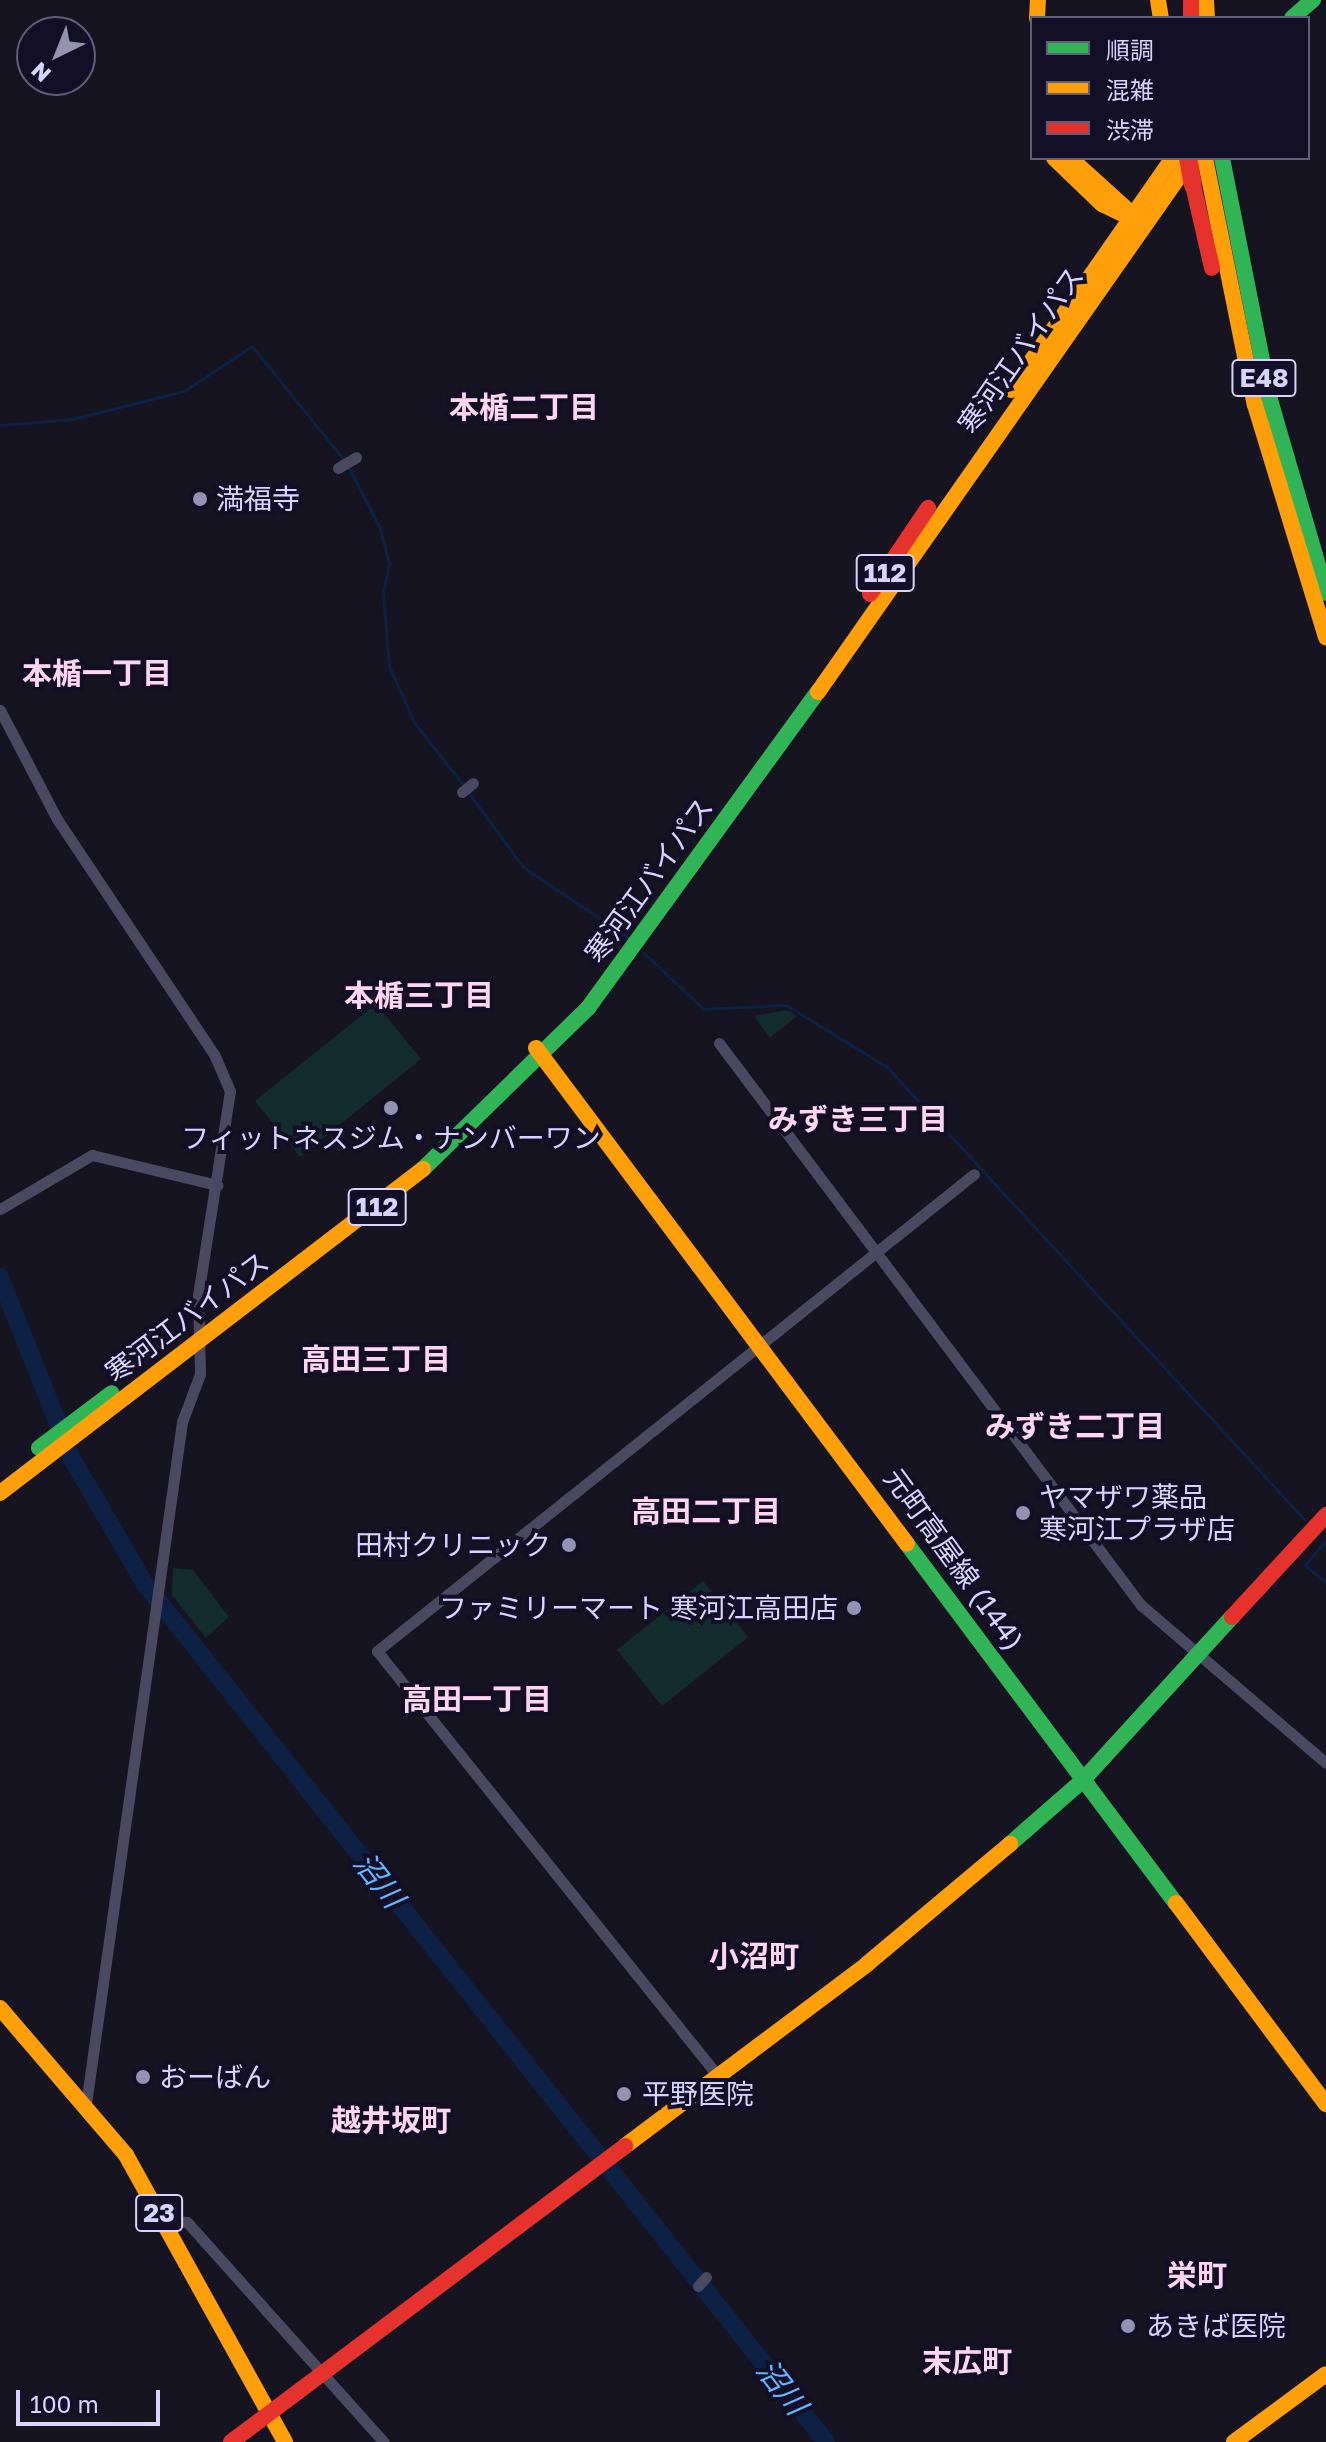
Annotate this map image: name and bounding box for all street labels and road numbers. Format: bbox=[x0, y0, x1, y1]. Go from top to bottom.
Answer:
street label: 寒河江バイパス bbox=[951, 260, 1091, 440]
road number: E48 bbox=[1230, 356, 1298, 400]
road number: 112 bbox=[855, 551, 915, 595]
street label: 寒河江バイパス bbox=[578, 791, 720, 969]
road number: 112 bbox=[347, 1185, 407, 1229]
street label: 寒河江バイパス bbox=[99, 1245, 275, 1389]
street label: 元町高屋線 (144) bbox=[877, 1462, 1031, 1656]
road number: 23 bbox=[135, 2191, 183, 2235]

